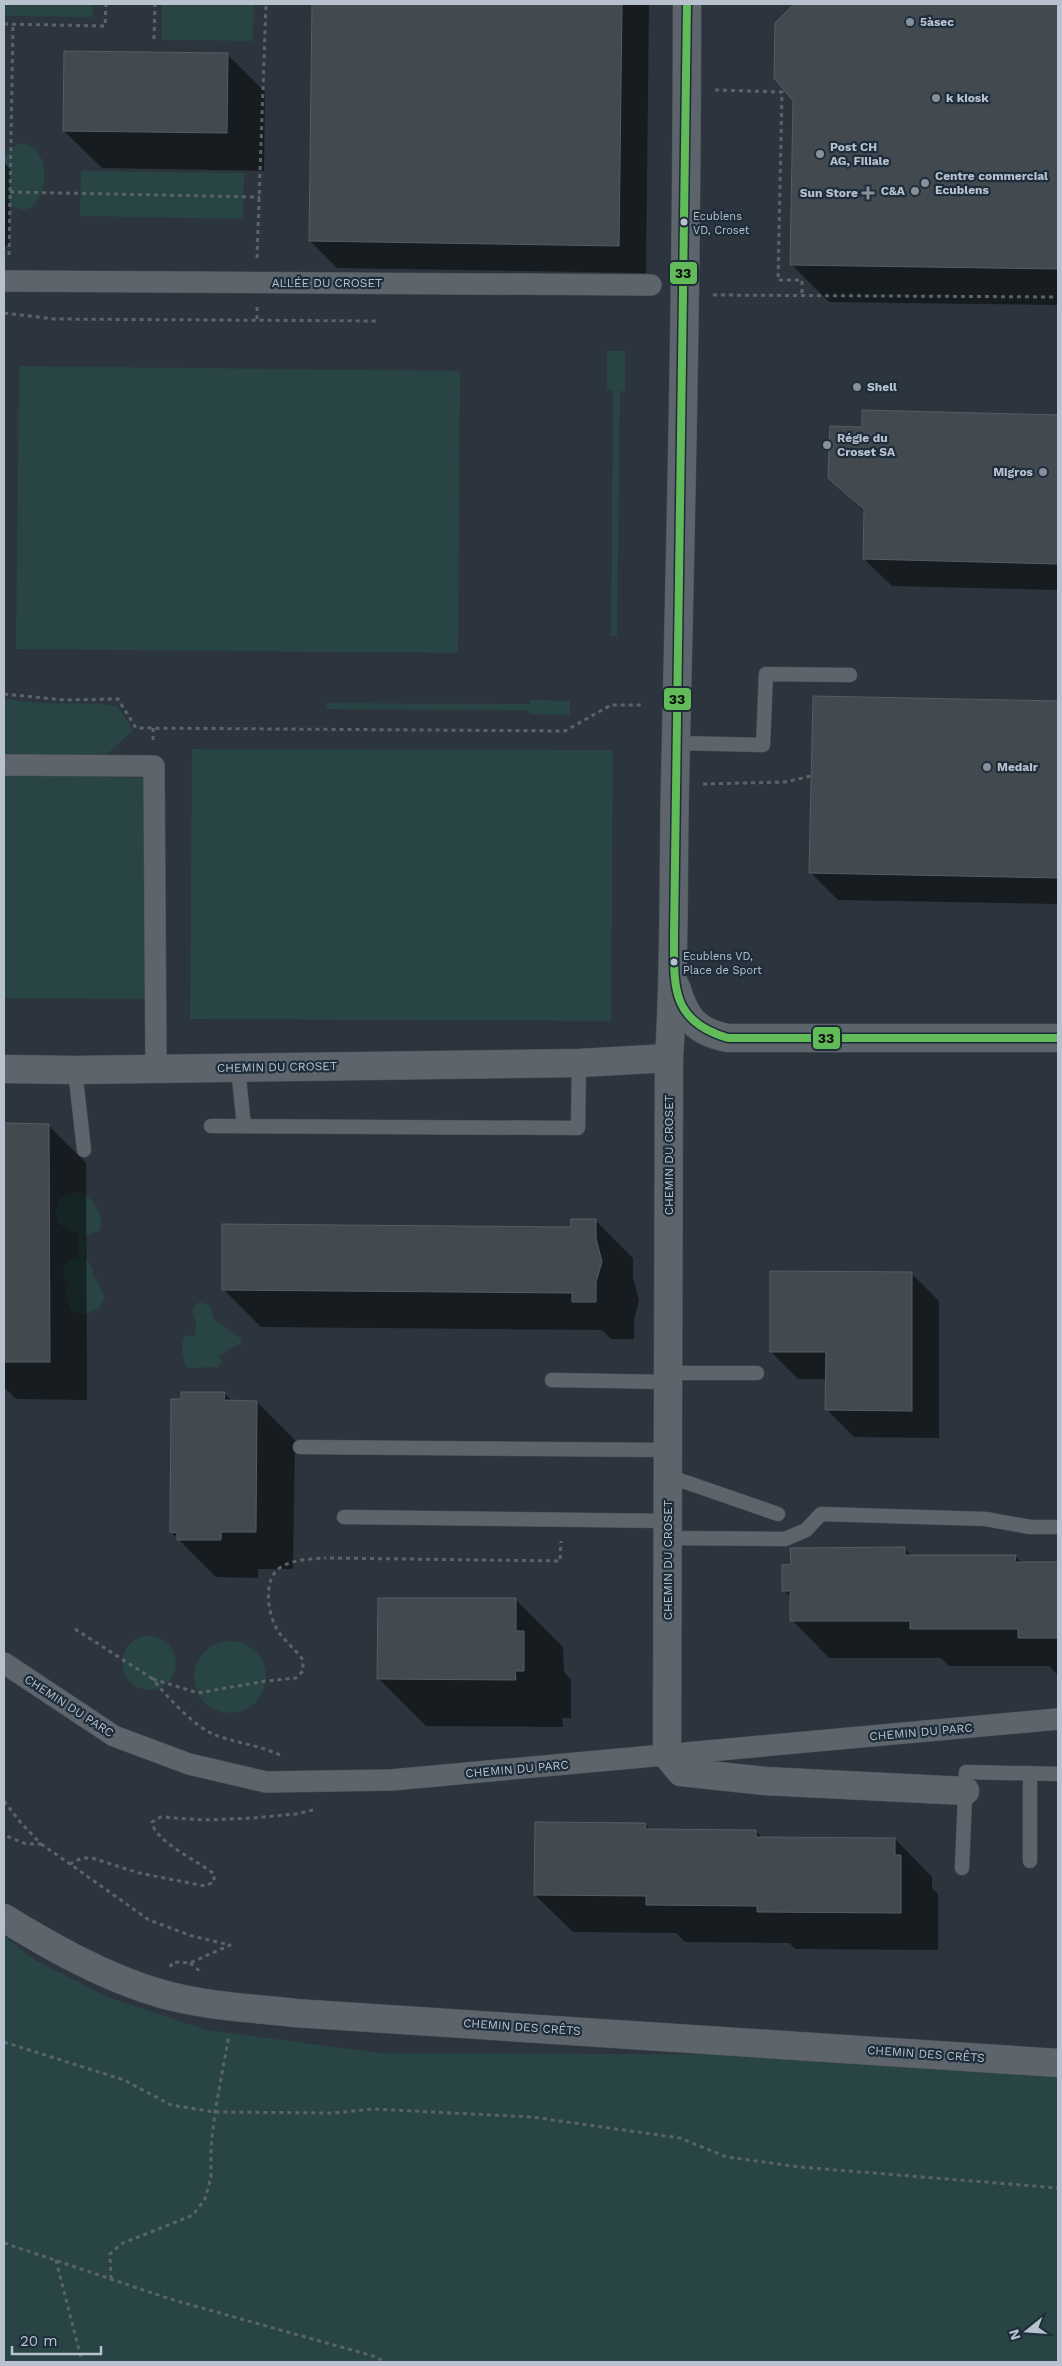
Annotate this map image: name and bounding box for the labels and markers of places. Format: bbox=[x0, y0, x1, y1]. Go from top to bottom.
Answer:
place label: 5àsec bbox=[920, 15, 954, 29]
marker: 5àsec bbox=[904, 16, 916, 28]
place label: k kiosk bbox=[946, 91, 989, 105]
marker: k kiosk bbox=[930, 92, 942, 104]
place label: Post CH AG, Filiale bbox=[830, 140, 890, 168]
marker: Post CH AG, Filiale bbox=[814, 148, 826, 160]
place label: Centre commercial Ecublens bbox=[935, 169, 1048, 197]
marker: Centre commercial Ecublens bbox=[919, 177, 931, 189]
place label: C&A bbox=[881, 184, 906, 198]
marker: C&A bbox=[909, 185, 921, 197]
place label: Sun Store bbox=[800, 186, 858, 200]
marker: Sun Store bbox=[862, 187, 874, 199]
place label: Ecublens VD, Croset bbox=[693, 210, 750, 237]
marker: Ecublens VD, Croset bbox=[679, 217, 689, 227]
place label: Shell bbox=[867, 380, 897, 394]
marker: Shell bbox=[851, 381, 863, 393]
place label: Régie du Croset SA bbox=[837, 431, 896, 459]
marker: Régie du Croset SA bbox=[821, 439, 833, 451]
place label: Migros bbox=[993, 465, 1034, 479]
marker: Migros bbox=[1037, 466, 1049, 478]
place label: Medair bbox=[997, 760, 1039, 774]
marker: Medair bbox=[981, 761, 993, 773]
place label: Ecublens VD, Place de Sport bbox=[683, 950, 762, 977]
marker: Ecublens VD, Place de Sport bbox=[669, 957, 679, 967]

